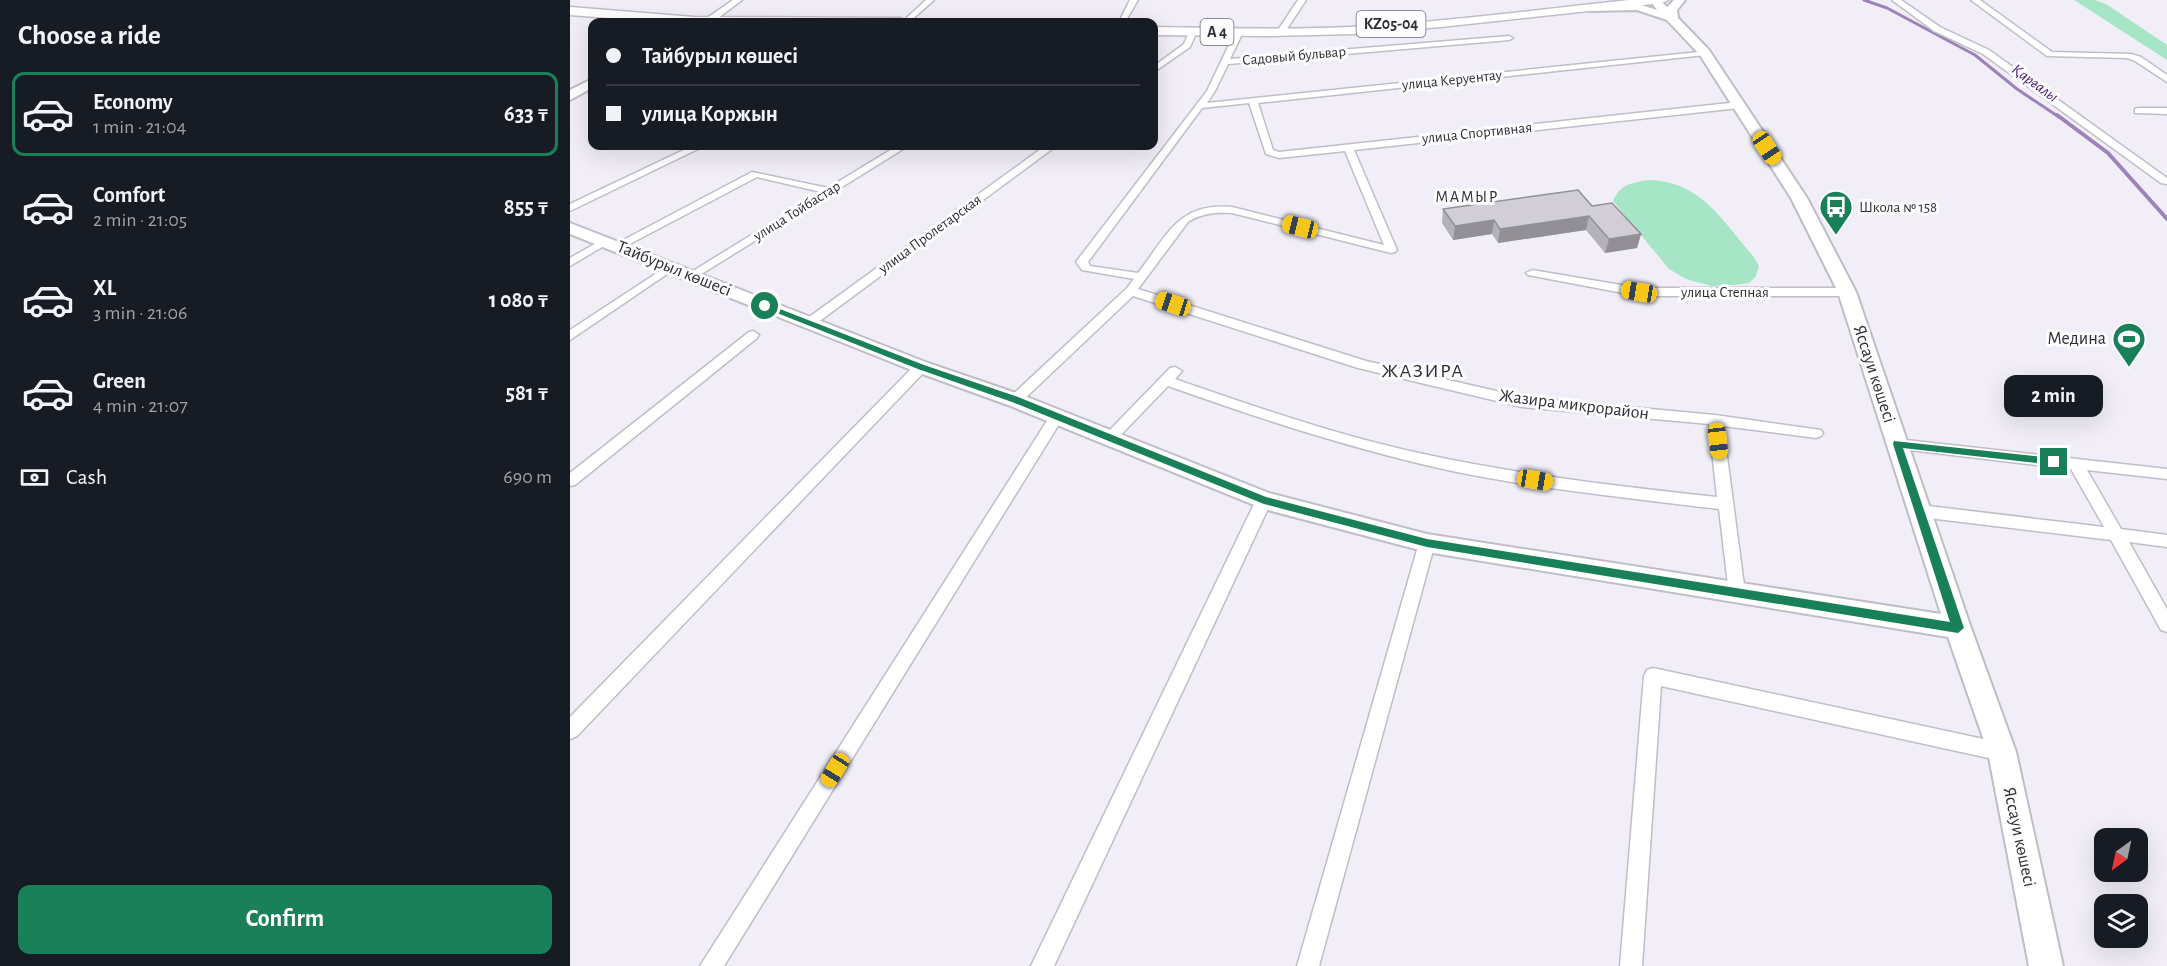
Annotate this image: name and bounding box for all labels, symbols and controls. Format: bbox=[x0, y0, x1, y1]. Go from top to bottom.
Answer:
road number: KZ05-04 bbox=[1356, 11, 1426, 37]
road number: А 4 bbox=[1200, 19, 1234, 45]
text: Choose a ride bbox=[18, 22, 161, 49]
street label: Садовый бульвар bbox=[1241, 44, 1347, 68]
text: Тайбурыл көшесі bbox=[642, 45, 798, 67]
water label: Қарғалы bbox=[2008, 61, 2061, 106]
street label: улица Керуентау bbox=[1400, 67, 1503, 93]
icon: car bbox=[21, 87, 75, 141]
text: Economy bbox=[93, 91, 173, 113]
text: 633 ₸ bbox=[504, 103, 549, 125]
text: улица Коржын bbox=[642, 103, 778, 125]
text: 1 min · 21:04 bbox=[93, 117, 186, 137]
street label: улица Спортивная bbox=[1420, 120, 1533, 146]
car bbox=[1749, 128, 1785, 168]
street label: улица Тойбастар bbox=[750, 178, 843, 244]
icon: car bbox=[21, 180, 75, 234]
text: Comfort bbox=[93, 184, 165, 206]
district label: МАМЫР bbox=[1435, 189, 1499, 205]
bus stop icon: Школа № 158 bbox=[1818, 189, 1854, 236]
street label: улица Пролетарская bbox=[875, 192, 984, 277]
text: 855 ₸ bbox=[504, 196, 549, 218]
place label: Школа № 158 bbox=[1859, 200, 1937, 215]
text: 2 min · 21:05 bbox=[93, 210, 187, 230]
car bbox=[1280, 214, 1320, 240]
street label: Тайбурыл көшесі bbox=[614, 237, 734, 300]
icon: car bbox=[21, 273, 75, 327]
text: XL bbox=[93, 277, 116, 299]
car bbox=[1620, 280, 1658, 304]
street label: улица Степная bbox=[1680, 285, 1769, 300]
text: 1 080 ₸ bbox=[489, 289, 549, 311]
car bbox=[1153, 290, 1193, 318]
route start bbox=[751, 292, 778, 319]
text: 3 min · 21:06 bbox=[93, 303, 187, 323]
sports icon: Медина bbox=[2111, 321, 2147, 368]
street label: Яссауи көшесі bbox=[1850, 323, 1898, 425]
place label: Медина bbox=[2047, 330, 2106, 348]
district label: ЖАЗИРА bbox=[1381, 361, 1465, 381]
icon: car bbox=[21, 366, 75, 420]
text: Green bbox=[93, 370, 146, 392]
callout: 2 min bbox=[2004, 375, 2104, 417]
text: 581 ₸ bbox=[505, 382, 549, 404]
text: 2 min bbox=[2031, 386, 2076, 406]
street label: Жазира микрорайон bbox=[1498, 387, 1650, 423]
text: 4 min · 21:07 bbox=[93, 396, 188, 416]
car bbox=[1707, 422, 1729, 460]
route end bbox=[2040, 448, 2067, 475]
icon: cash bbox=[18, 461, 51, 494]
text: Cash bbox=[66, 466, 107, 488]
text: 690 m bbox=[503, 467, 552, 487]
car bbox=[1516, 468, 1554, 492]
car bbox=[818, 750, 852, 790]
street label: Яссауи көшесі bbox=[2000, 785, 2038, 889]
north arrow bbox=[2094, 828, 2148, 882]
map controls bbox=[2094, 828, 2148, 948]
button: Confirm bbox=[18, 885, 552, 954]
button: layers bbox=[2094, 894, 2148, 948]

